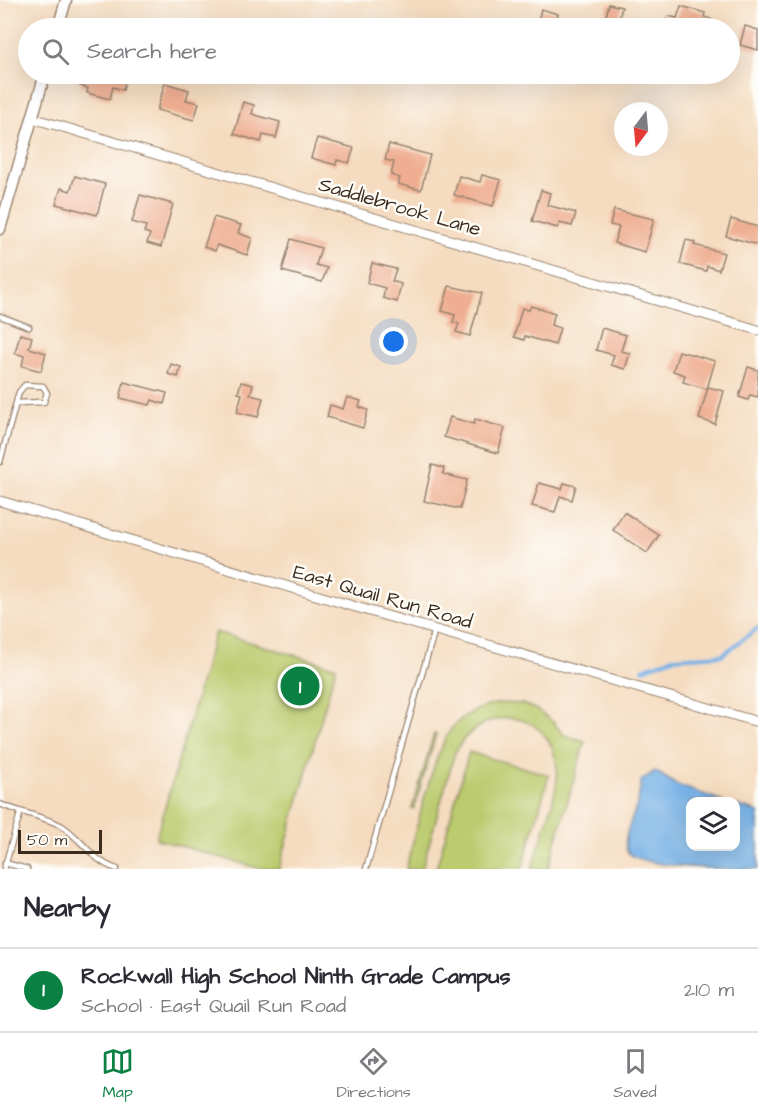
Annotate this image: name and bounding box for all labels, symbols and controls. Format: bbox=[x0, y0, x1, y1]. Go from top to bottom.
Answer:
search box bbox=[18, 18, 740, 84]
icon: search bbox=[39, 35, 72, 68]
text: Search here bbox=[87, 36, 217, 67]
north arrow bbox=[614, 102, 668, 156]
street label: Saddlebrook Lane bbox=[315, 170, 484, 244]
your location bbox=[379, 327, 408, 356]
street label: East Quail Run Road bbox=[290, 558, 476, 636]
pin: 1 bbox=[280, 664, 320, 708]
map controls bbox=[686, 797, 740, 851]
button: layers bbox=[686, 797, 740, 851]
scale bar bbox=[18, 827, 102, 854]
text: 50 m bbox=[27, 829, 67, 851]
text: Nearby bbox=[24, 890, 111, 926]
text: Rockwall High School Ninth Grade Campus bbox=[81, 961, 511, 992]
text: 1 bbox=[42, 976, 45, 1004]
text: 210 m bbox=[684, 976, 734, 1004]
text: School · East Quail Run Road bbox=[81, 992, 346, 1020]
tab: Map bbox=[101, 1045, 134, 1103]
tab: Directions bbox=[337, 1045, 411, 1103]
tab: Saved bbox=[613, 1045, 657, 1103]

